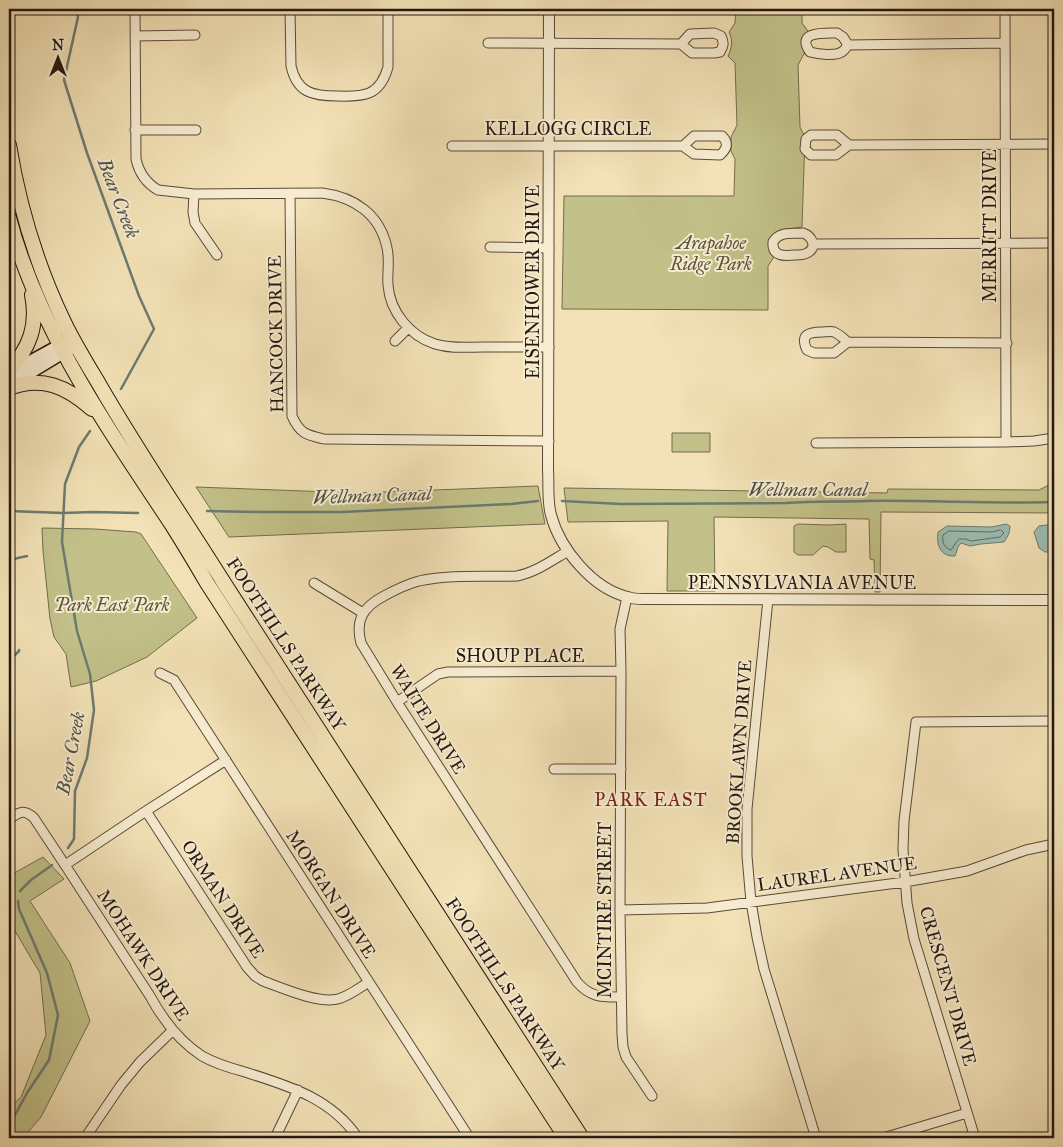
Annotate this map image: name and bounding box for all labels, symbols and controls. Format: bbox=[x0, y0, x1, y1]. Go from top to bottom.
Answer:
north arrow bbox=[32, 32, 82, 82]
text: N bbox=[52, 37, 64, 54]
street label: KELLOGG CIRCLE bbox=[485, 118, 652, 140]
street label: MERRITT DRIVE bbox=[979, 149, 1001, 303]
water label: Bear Creek bbox=[92, 154, 145, 242]
street label: EISENHOWER DRIVE bbox=[522, 185, 544, 379]
park label: Arapahoe Ridge Park bbox=[669, 232, 752, 275]
street label: HANCOCK DRIVE bbox=[264, 255, 288, 413]
water label: Wellman Canal bbox=[749, 478, 869, 501]
water label: Wellman Canal bbox=[312, 482, 434, 509]
street label: FOOTHILLS PARKWAY bbox=[222, 553, 351, 735]
street label: PENNSYLVANIA AVENUE bbox=[688, 572, 916, 594]
park label: Park East Park bbox=[55, 594, 169, 616]
street label: SHOUP PLACE bbox=[456, 645, 584, 667]
street label: BROOKLAWN DRIVE bbox=[722, 659, 756, 845]
street label: WAITE DRIVE bbox=[386, 660, 471, 778]
water label: Bear Creek bbox=[51, 709, 90, 797]
district label: PARK EAST bbox=[594, 788, 708, 811]
street label: MCINTIRE STREET bbox=[594, 822, 616, 998]
street label: MORGAN DRIVE bbox=[281, 826, 381, 962]
street label: ORMAN DRIVE bbox=[177, 836, 269, 962]
street label: LAUREL AVENUE bbox=[756, 852, 918, 896]
street label: MOHAWK DRIVE bbox=[92, 885, 194, 1025]
street label: FOOTHILLS PARKWAY bbox=[441, 893, 570, 1075]
street label: CRESCENT DRIVE bbox=[915, 904, 981, 1068]

